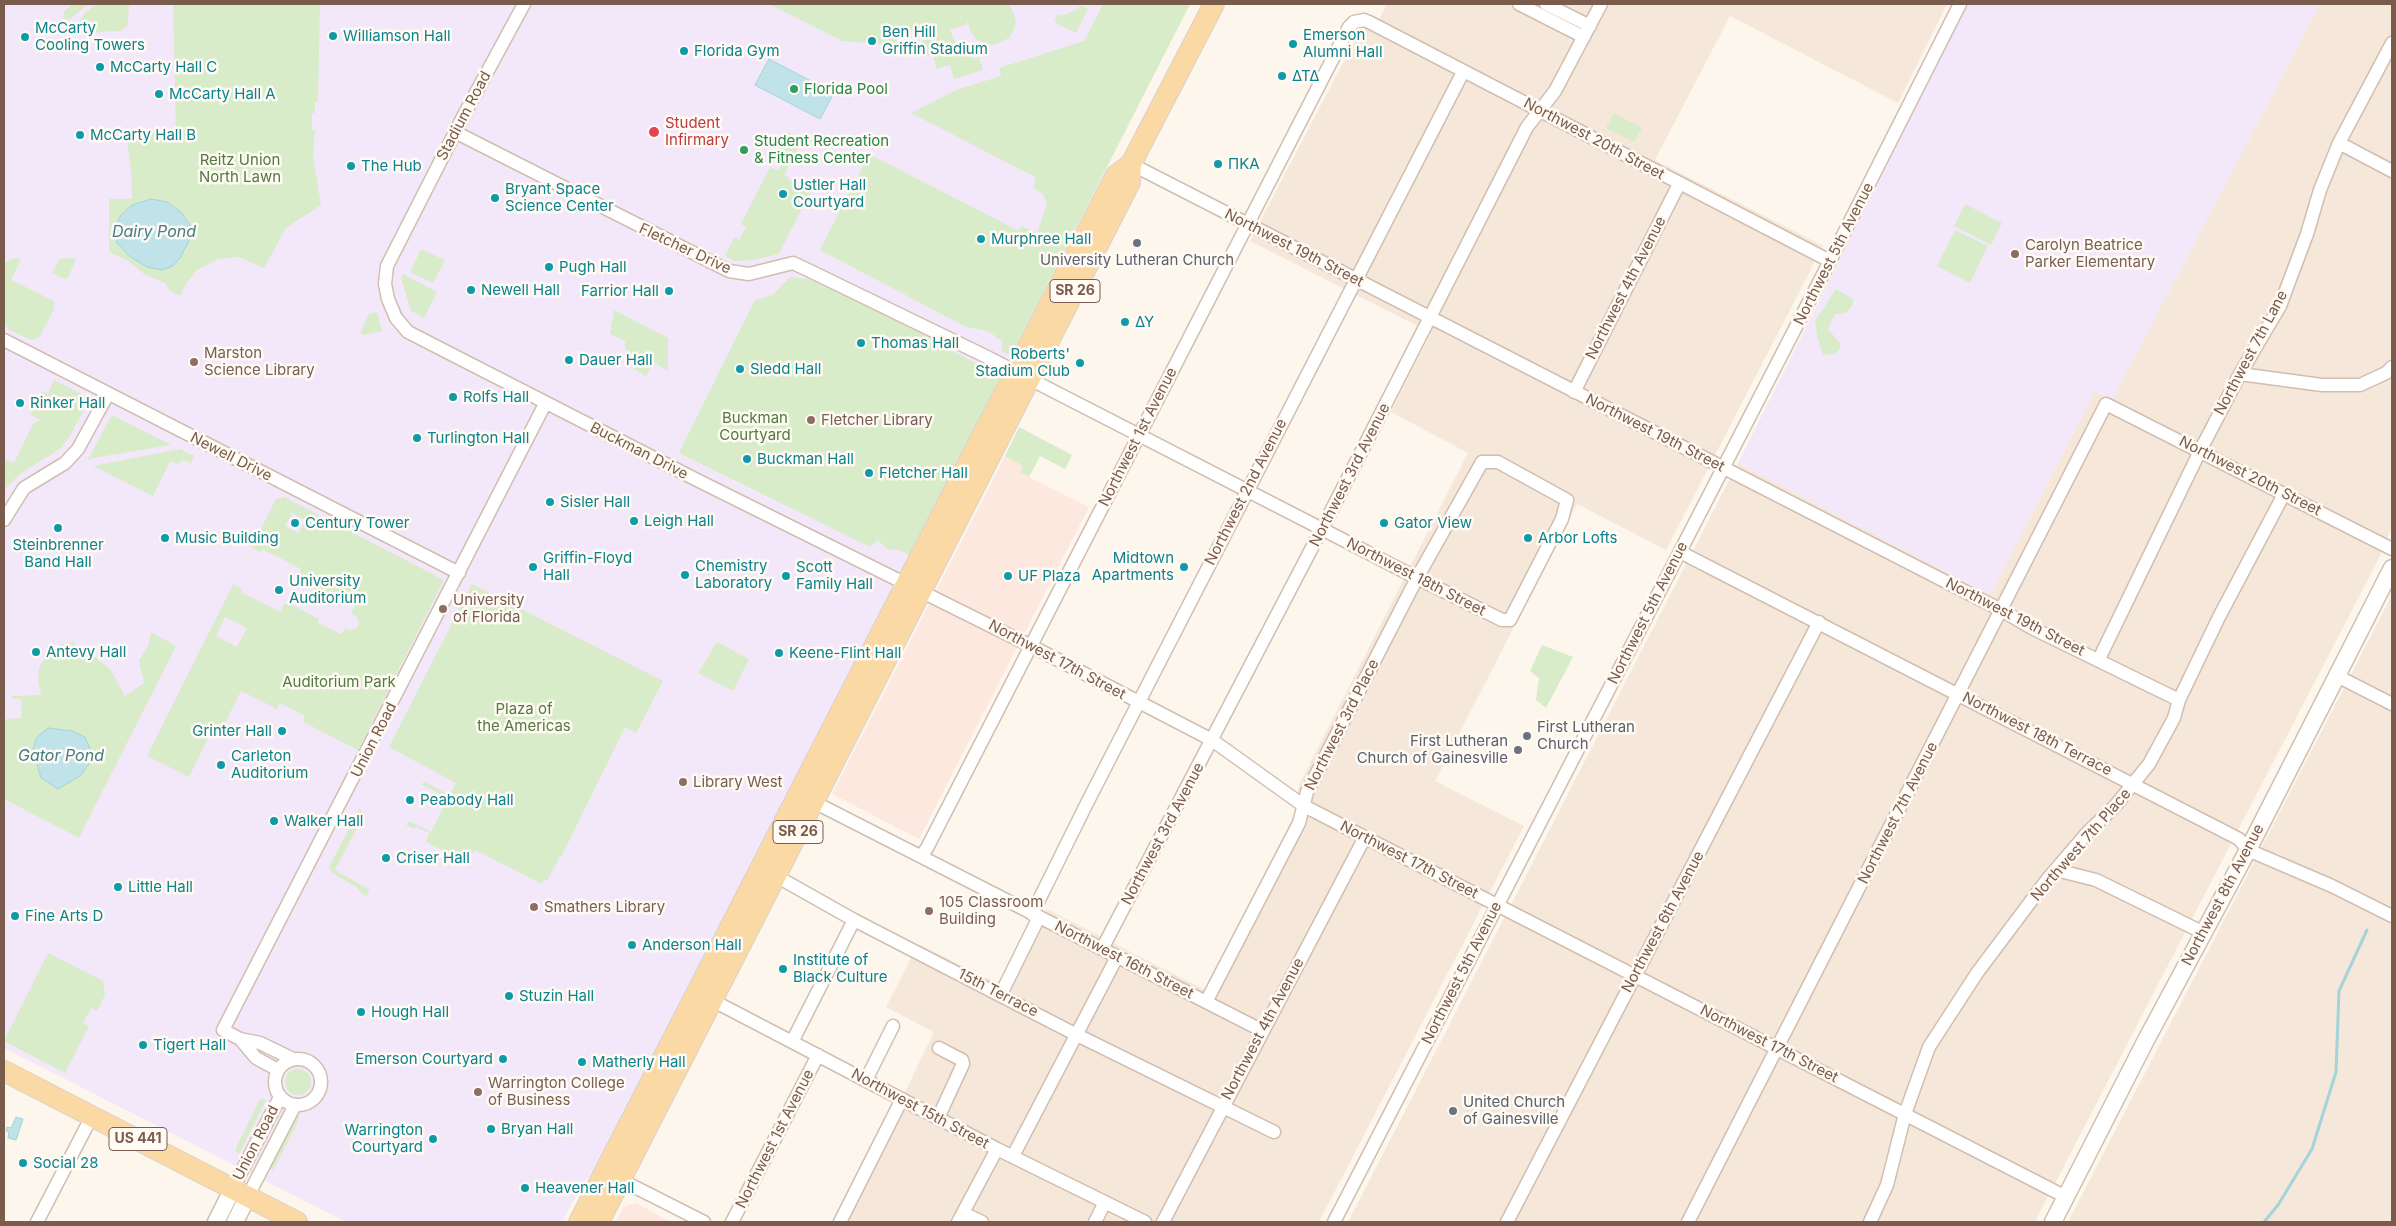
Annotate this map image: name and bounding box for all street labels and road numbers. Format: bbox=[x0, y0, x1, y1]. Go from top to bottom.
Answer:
street label: Stadium Road bbox=[433, 68, 495, 164]
street label: Northwest 20th Street bbox=[1521, 94, 1667, 184]
street label: Northwest 5th Avenue bbox=[1790, 180, 1878, 328]
street label: Northwest 19th Street bbox=[1221, 205, 1367, 291]
street label: Northwest 4th Avenue bbox=[1582, 213, 1670, 363]
street label: Fletcher Drive bbox=[636, 220, 734, 278]
road number: SR 26 bbox=[1050, 280, 1100, 302]
street label: Northwest 7th Lane bbox=[2210, 288, 2292, 418]
street label: Northwest 1st Avenue bbox=[1095, 364, 1181, 510]
street label: Northwest 19th Street bbox=[1582, 390, 1728, 476]
street label: Northwest 3rd Avenue bbox=[1306, 400, 1394, 550]
street label: Northwest 2nd Avenue bbox=[1201, 416, 1291, 568]
street label: Buckman Drive bbox=[587, 419, 691, 483]
street label: Newell Drive bbox=[187, 429, 275, 485]
street label: Northwest 20th Street bbox=[2176, 432, 2324, 520]
street label: Northwest 18th Street bbox=[1344, 534, 1488, 620]
street label: Northwest 5th Avenue bbox=[1604, 539, 1692, 687]
street label: Northwest 19th Street bbox=[1942, 574, 2088, 660]
street label: Northwest 17th Street bbox=[985, 616, 1129, 704]
street label: Northwest 3rd Place bbox=[1301, 656, 1383, 794]
street label: Northwest 18th Terrace bbox=[1959, 688, 2115, 780]
street label: Union Road bbox=[347, 699, 401, 781]
street label: Northwest 7th Avenue bbox=[1854, 739, 1942, 887]
street label: Northwest 3rd Avenue bbox=[1118, 760, 1208, 908]
street label: Northwest 7th Place bbox=[2027, 785, 2135, 905]
street label: Northwest 17th Street bbox=[1337, 817, 1481, 903]
road number: SR 26 bbox=[773, 820, 823, 844]
street label: Northwest 8th Avenue bbox=[2178, 821, 2268, 969]
street label: Northwest 6th Avenue bbox=[1618, 848, 1708, 996]
street label: Northwest 5th Avenue bbox=[1418, 899, 1506, 1047]
street label: Northwest 16th Street bbox=[1052, 917, 1196, 1003]
street label: Northwest 4th Avenue bbox=[1218, 955, 1308, 1103]
street label: 15th Terrace bbox=[955, 965, 1041, 1021]
street label: Northwest 17th Street bbox=[1697, 1001, 1841, 1087]
street label: Northwest 15th Street bbox=[848, 1065, 992, 1153]
street label: Northwest 1st Avenue bbox=[732, 1066, 818, 1212]
street label: Union Road bbox=[229, 1102, 283, 1184]
road number: US 441 bbox=[109, 1128, 167, 1150]

